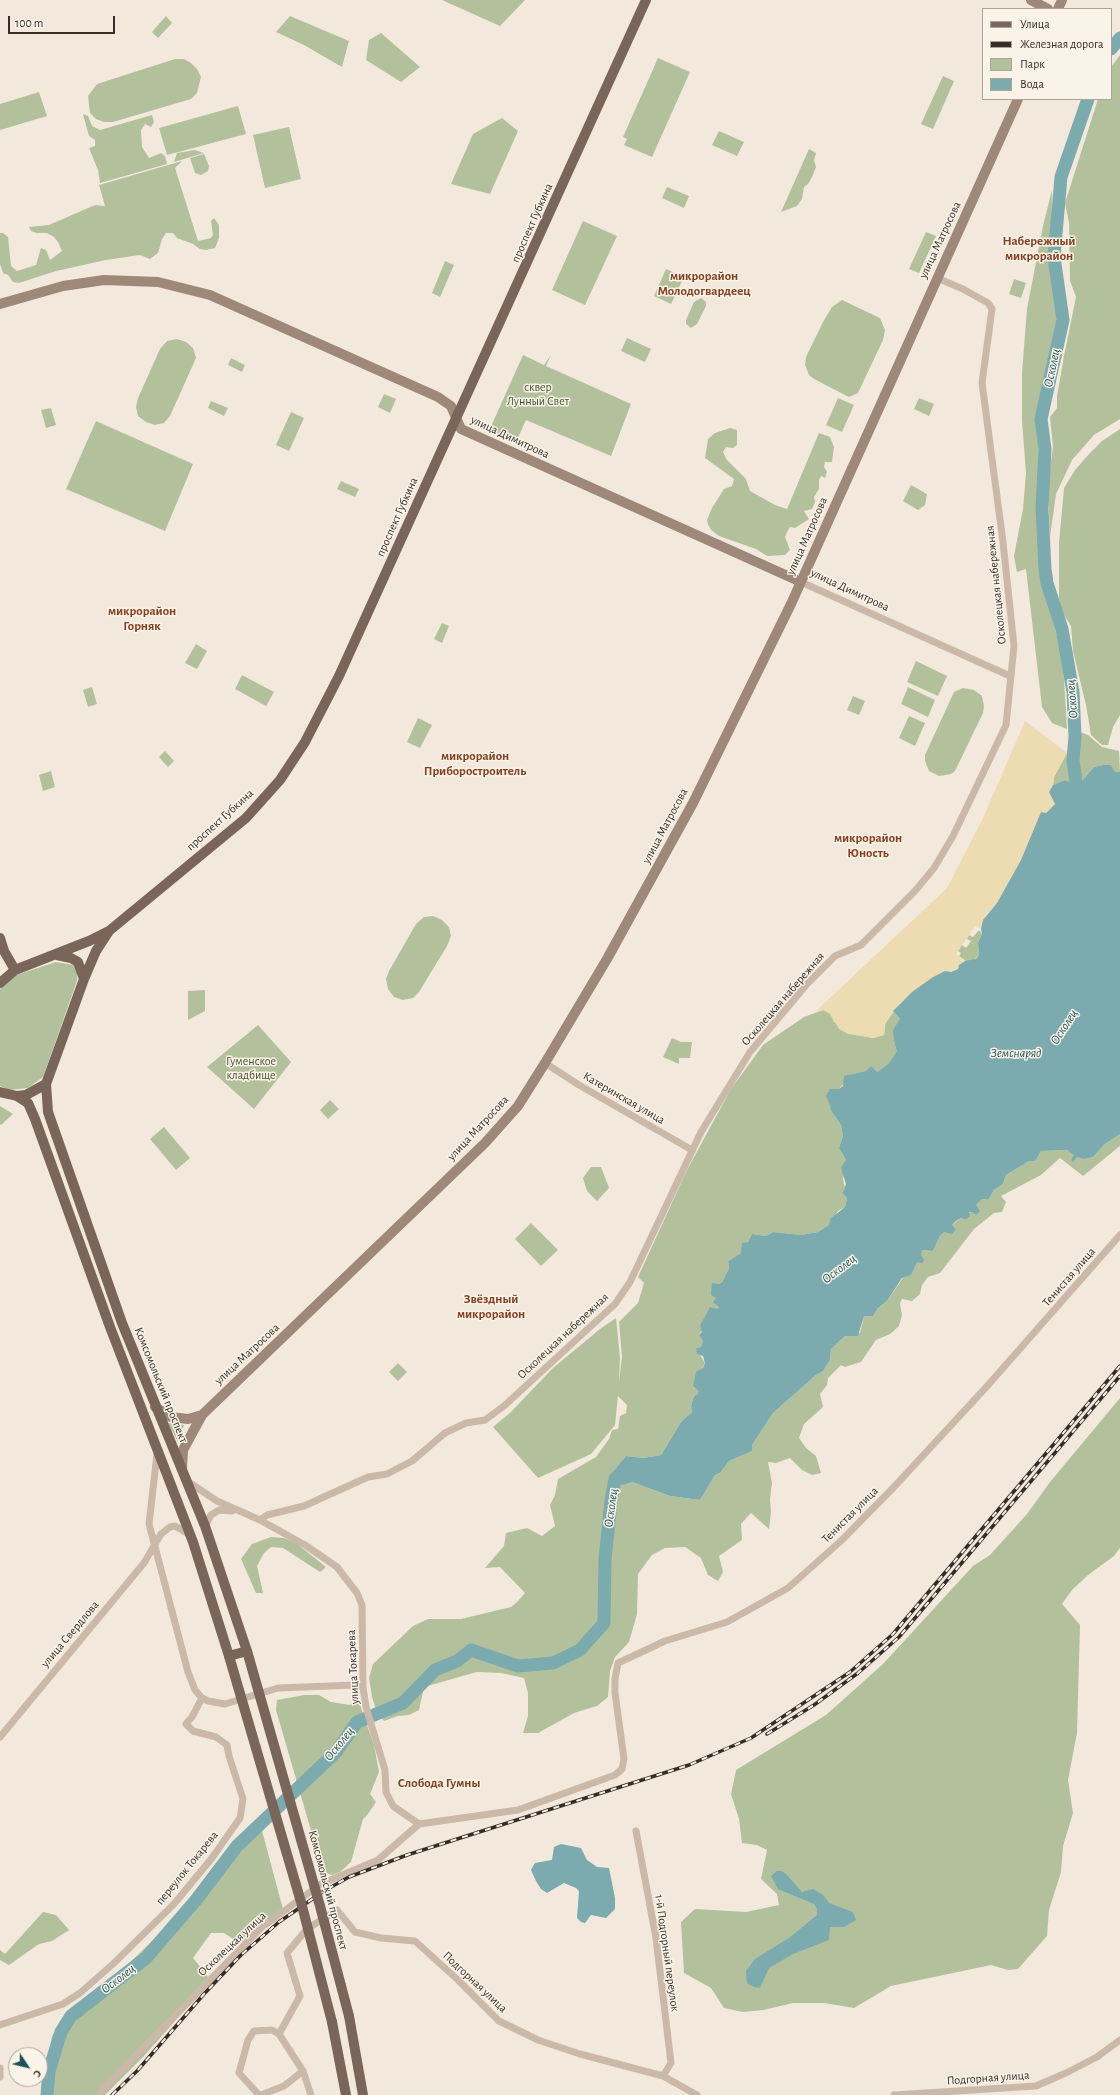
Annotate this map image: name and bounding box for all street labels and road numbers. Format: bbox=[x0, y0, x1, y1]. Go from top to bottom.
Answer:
street label: проспект Губкина bbox=[508, 181, 556, 265]
street label: улица Матросова bbox=[916, 199, 964, 281]
street label: улица Димитрова bbox=[468, 412, 552, 462]
street label: проспект Губкина bbox=[373, 475, 421, 559]
street label: улица Матросова bbox=[783, 495, 831, 577]
street label: Осколецкая набережная bbox=[983, 525, 1009, 645]
street label: улица Димитрова bbox=[808, 565, 892, 615]
street label: проспект Губкина bbox=[183, 786, 257, 854]
street label: улица Матросова bbox=[639, 786, 691, 866]
street label: Осколецкая набережная bbox=[738, 949, 828, 1049]
street label: Катеринская улица bbox=[581, 1069, 667, 1127]
street label: улица Матросова bbox=[444, 1093, 512, 1163]
street label: Тенистая улица bbox=[1039, 1244, 1099, 1310]
street label: Осколецкая набережная bbox=[514, 1290, 612, 1382]
street label: улица Матросова bbox=[212, 1320, 282, 1388]
street label: Комсомольский проспект bbox=[131, 1325, 191, 1445]
street label: Тенистая улица bbox=[819, 1484, 881, 1546]
street label: улица Свердлова bbox=[38, 1598, 102, 1670]
street label: улица Токарева bbox=[344, 1629, 362, 1705]
street label: переулок Токарева bbox=[153, 1828, 221, 1908]
street label: Комсомольский проспект bbox=[305, 1829, 351, 1951]
street label: 1-й Подгорный переулок bbox=[652, 1894, 682, 2012]
street label: Осколецкая улица bbox=[195, 1909, 269, 1979]
street label: Подгорная улица bbox=[440, 1948, 510, 2016]
street label: Подгорная улица bbox=[946, 2068, 1030, 2088]

